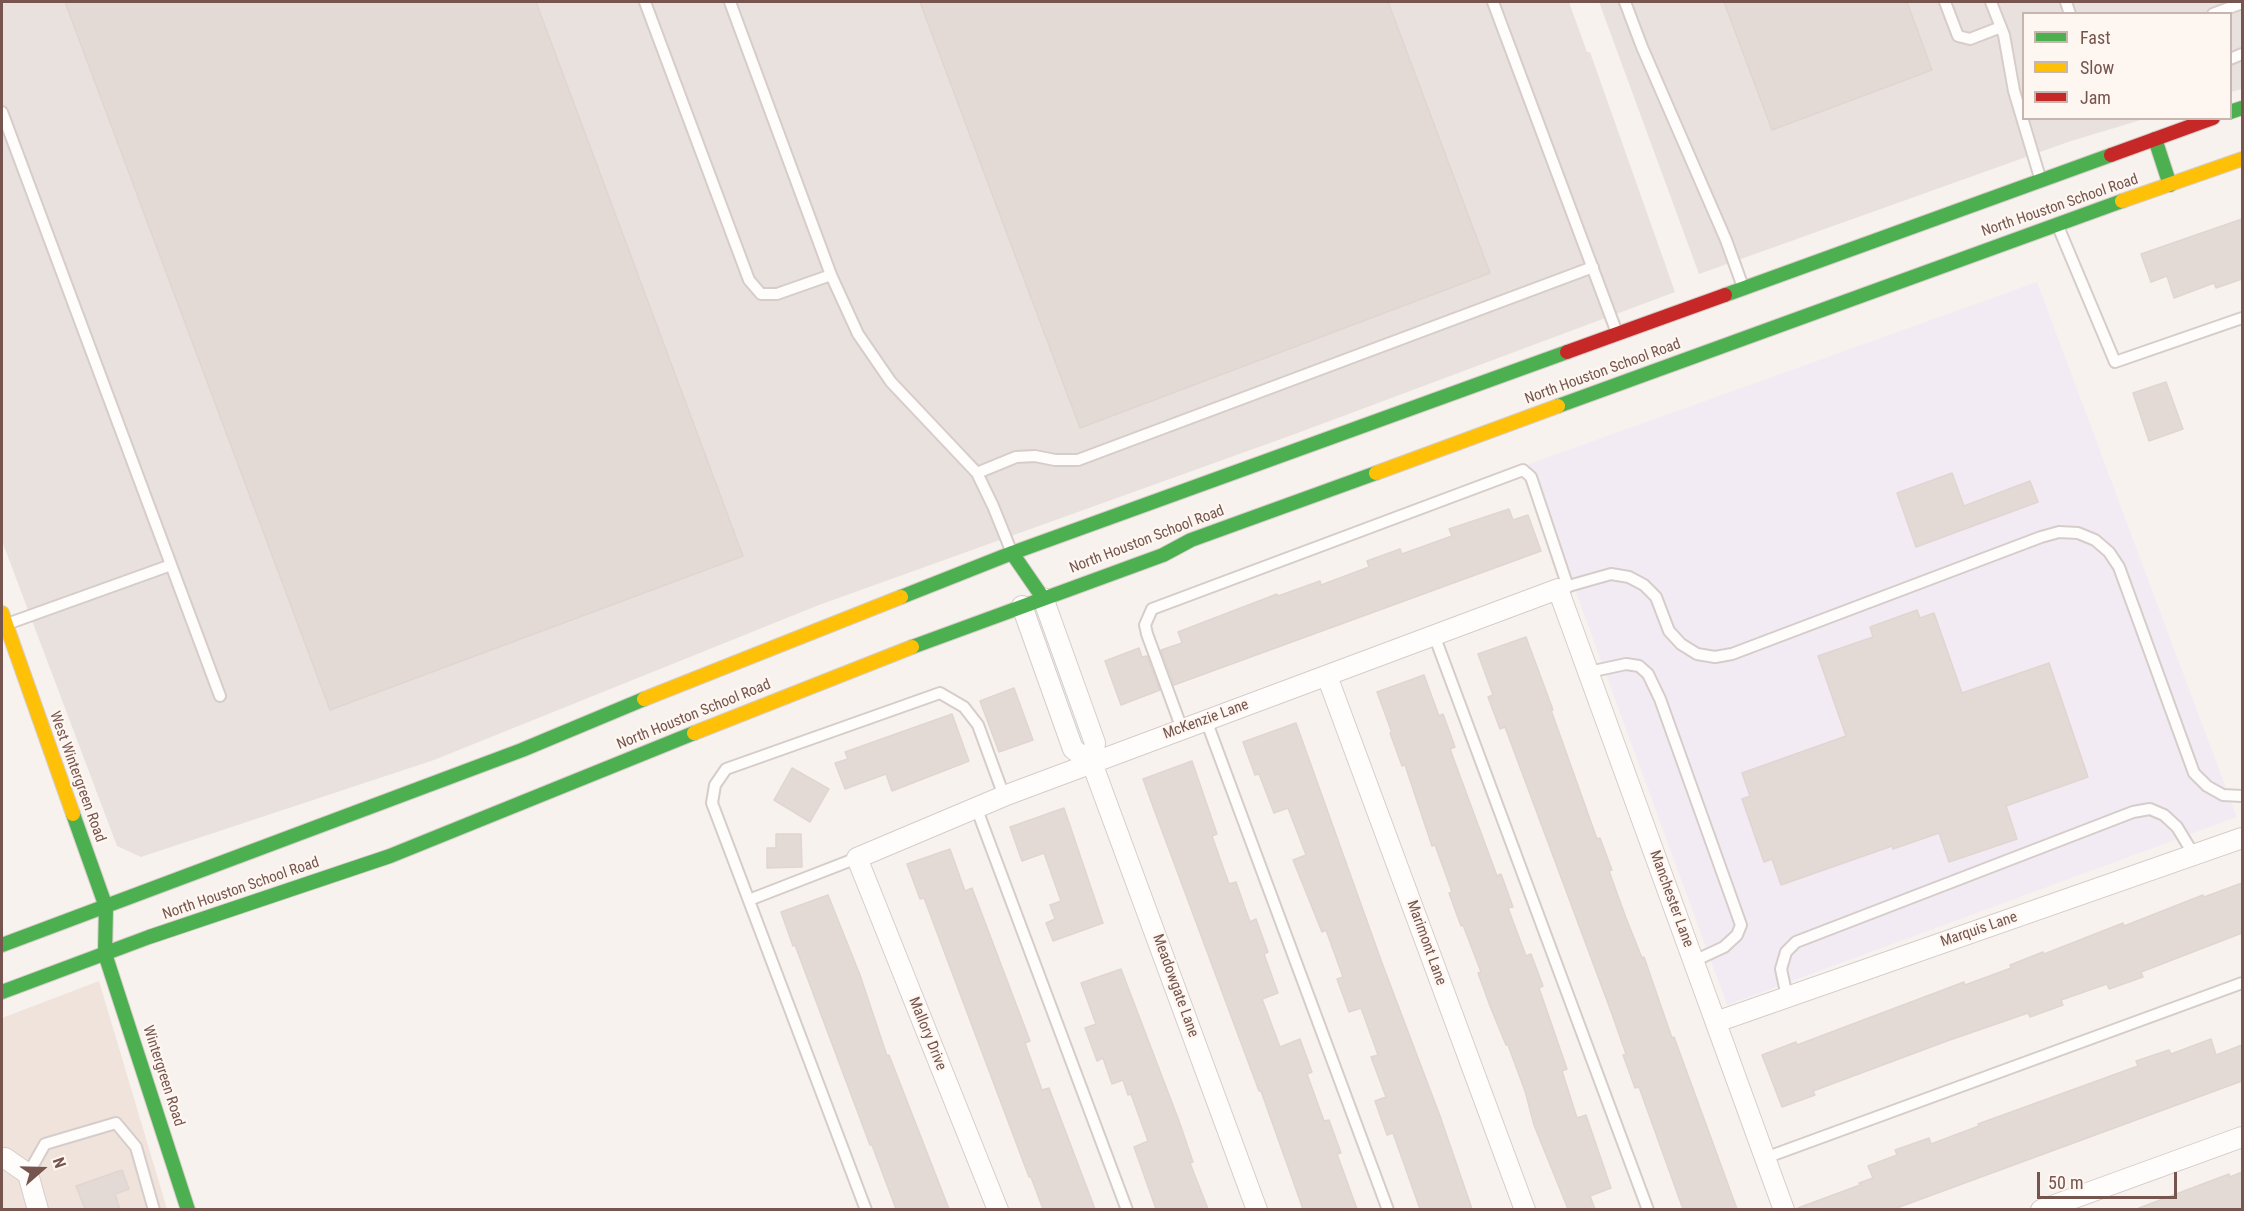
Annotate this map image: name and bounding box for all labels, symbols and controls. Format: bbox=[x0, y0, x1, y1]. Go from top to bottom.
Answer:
legend bbox=[2022, 12, 2232, 120]
text: Fast bbox=[2080, 27, 2111, 48]
text: Slow bbox=[2080, 57, 2114, 78]
text: Jam bbox=[2080, 87, 2111, 108]
street label: North Houston School Road bbox=[1979, 171, 2141, 241]
street label: North Houston School Road bbox=[1523, 335, 1683, 409]
street label: North Houston School Road bbox=[1067, 502, 1227, 578]
street label: North Houston School Road bbox=[614, 676, 774, 754]
street label: McKenzie Lane bbox=[1161, 696, 1251, 744]
street label: West Wintergreen Road bbox=[45, 709, 109, 845]
street label: Manchester Lane bbox=[1645, 848, 1697, 950]
street label: North Houston School Road bbox=[160, 854, 322, 924]
street label: Marimont Lane bbox=[1402, 898, 1450, 988]
street label: Marquis Lane bbox=[1938, 908, 2020, 952]
street label: Meadowgate Lane bbox=[1148, 932, 1202, 1040]
street label: Mallory Drive bbox=[904, 995, 950, 1073]
street label: Wintergreen Road bbox=[138, 1023, 188, 1129]
north arrow bbox=[12, 1139, 72, 1199]
text: N bbox=[49, 1155, 70, 1171]
scale bar bbox=[2040, 1160, 2180, 1198]
text: 50 m bbox=[2048, 1172, 2083, 1193]

